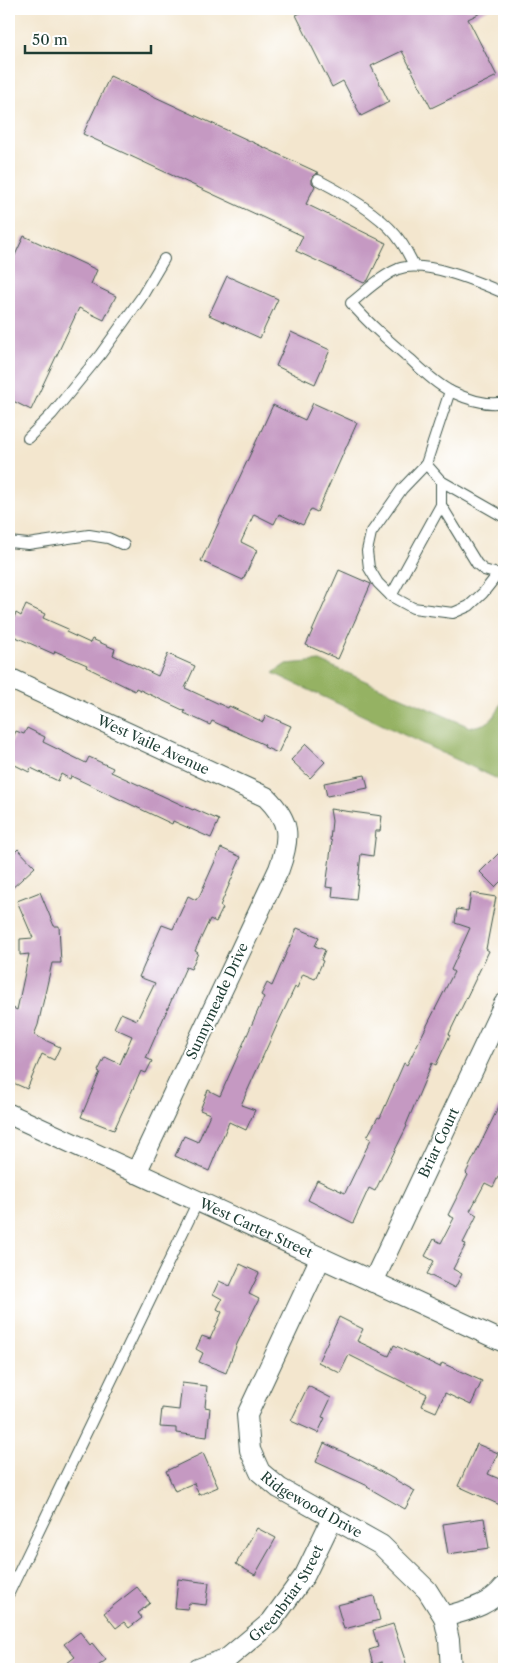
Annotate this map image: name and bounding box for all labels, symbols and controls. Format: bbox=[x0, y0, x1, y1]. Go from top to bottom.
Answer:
scale bar bbox=[25, 22, 151, 54]
text: 50 m bbox=[32, 30, 68, 49]
street label: West Vaile Avenue bbox=[93, 711, 212, 779]
street label: Sunnymeade Drive bbox=[182, 940, 252, 1062]
street label: Briar Court bbox=[414, 1105, 463, 1181]
street label: West Carter Street bbox=[196, 1194, 316, 1262]
street label: Ridgewood Drive bbox=[257, 1467, 366, 1542]
street label: Greenbriar Street bbox=[245, 1542, 327, 1646]

